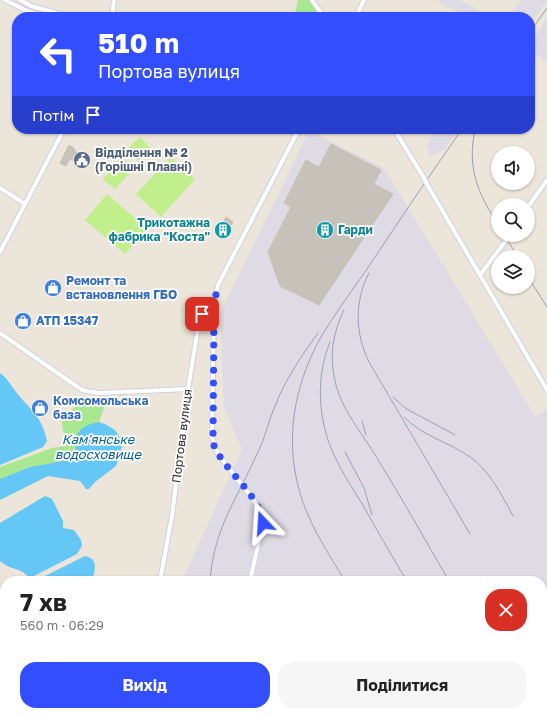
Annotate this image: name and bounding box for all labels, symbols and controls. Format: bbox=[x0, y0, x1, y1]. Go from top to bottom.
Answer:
text: 510 m bbox=[98, 26, 179, 59]
icon: left bbox=[32, 28, 84, 80]
text: Портова вулиця bbox=[98, 60, 240, 82]
icon: arrive bbox=[82, 104, 104, 126]
text: Потім bbox=[32, 106, 74, 124]
place label: Відділення № 2 (Горішні Плавні) bbox=[95, 145, 192, 174]
map controls bbox=[491, 146, 535, 294]
button: sound bbox=[491, 146, 535, 190]
public building icon: Відділення № 2 (Горішні Плавні) bbox=[72, 150, 92, 170]
button: search bbox=[491, 198, 535, 242]
place label: Трикотажна фабрика "Коста" bbox=[109, 215, 210, 244]
building icon: Трикотажна фабрика "Коста" bbox=[213, 220, 233, 240]
building icon: Гарди bbox=[315, 220, 335, 240]
place label: Гарди bbox=[338, 222, 373, 237]
button: layers bbox=[491, 250, 535, 294]
place label: Ремонт та встановлення ГБО bbox=[66, 273, 177, 302]
shop icon: Ремонт та встановлення ГБО bbox=[43, 278, 63, 298]
pin bbox=[185, 297, 219, 331]
icon: arrive bbox=[191, 303, 213, 325]
shop icon: АТП 15347 bbox=[13, 311, 33, 331]
place label: АТП 15347 bbox=[36, 313, 99, 328]
street label: Портова вулиця bbox=[168, 388, 195, 484]
place label: Комсомольська база bbox=[53, 393, 148, 422]
shop icon: Комсомольська база bbox=[30, 398, 50, 418]
water label: Кам'янське водосховище bbox=[55, 431, 142, 462]
position arrow bbox=[242, 502, 284, 544]
text: 7 хв bbox=[20, 587, 67, 616]
button: close bbox=[485, 589, 527, 631]
text: 560 m · 06:29 bbox=[20, 617, 104, 633]
button: Вихід bbox=[20, 662, 270, 708]
button: Поділитися bbox=[278, 662, 527, 708]

